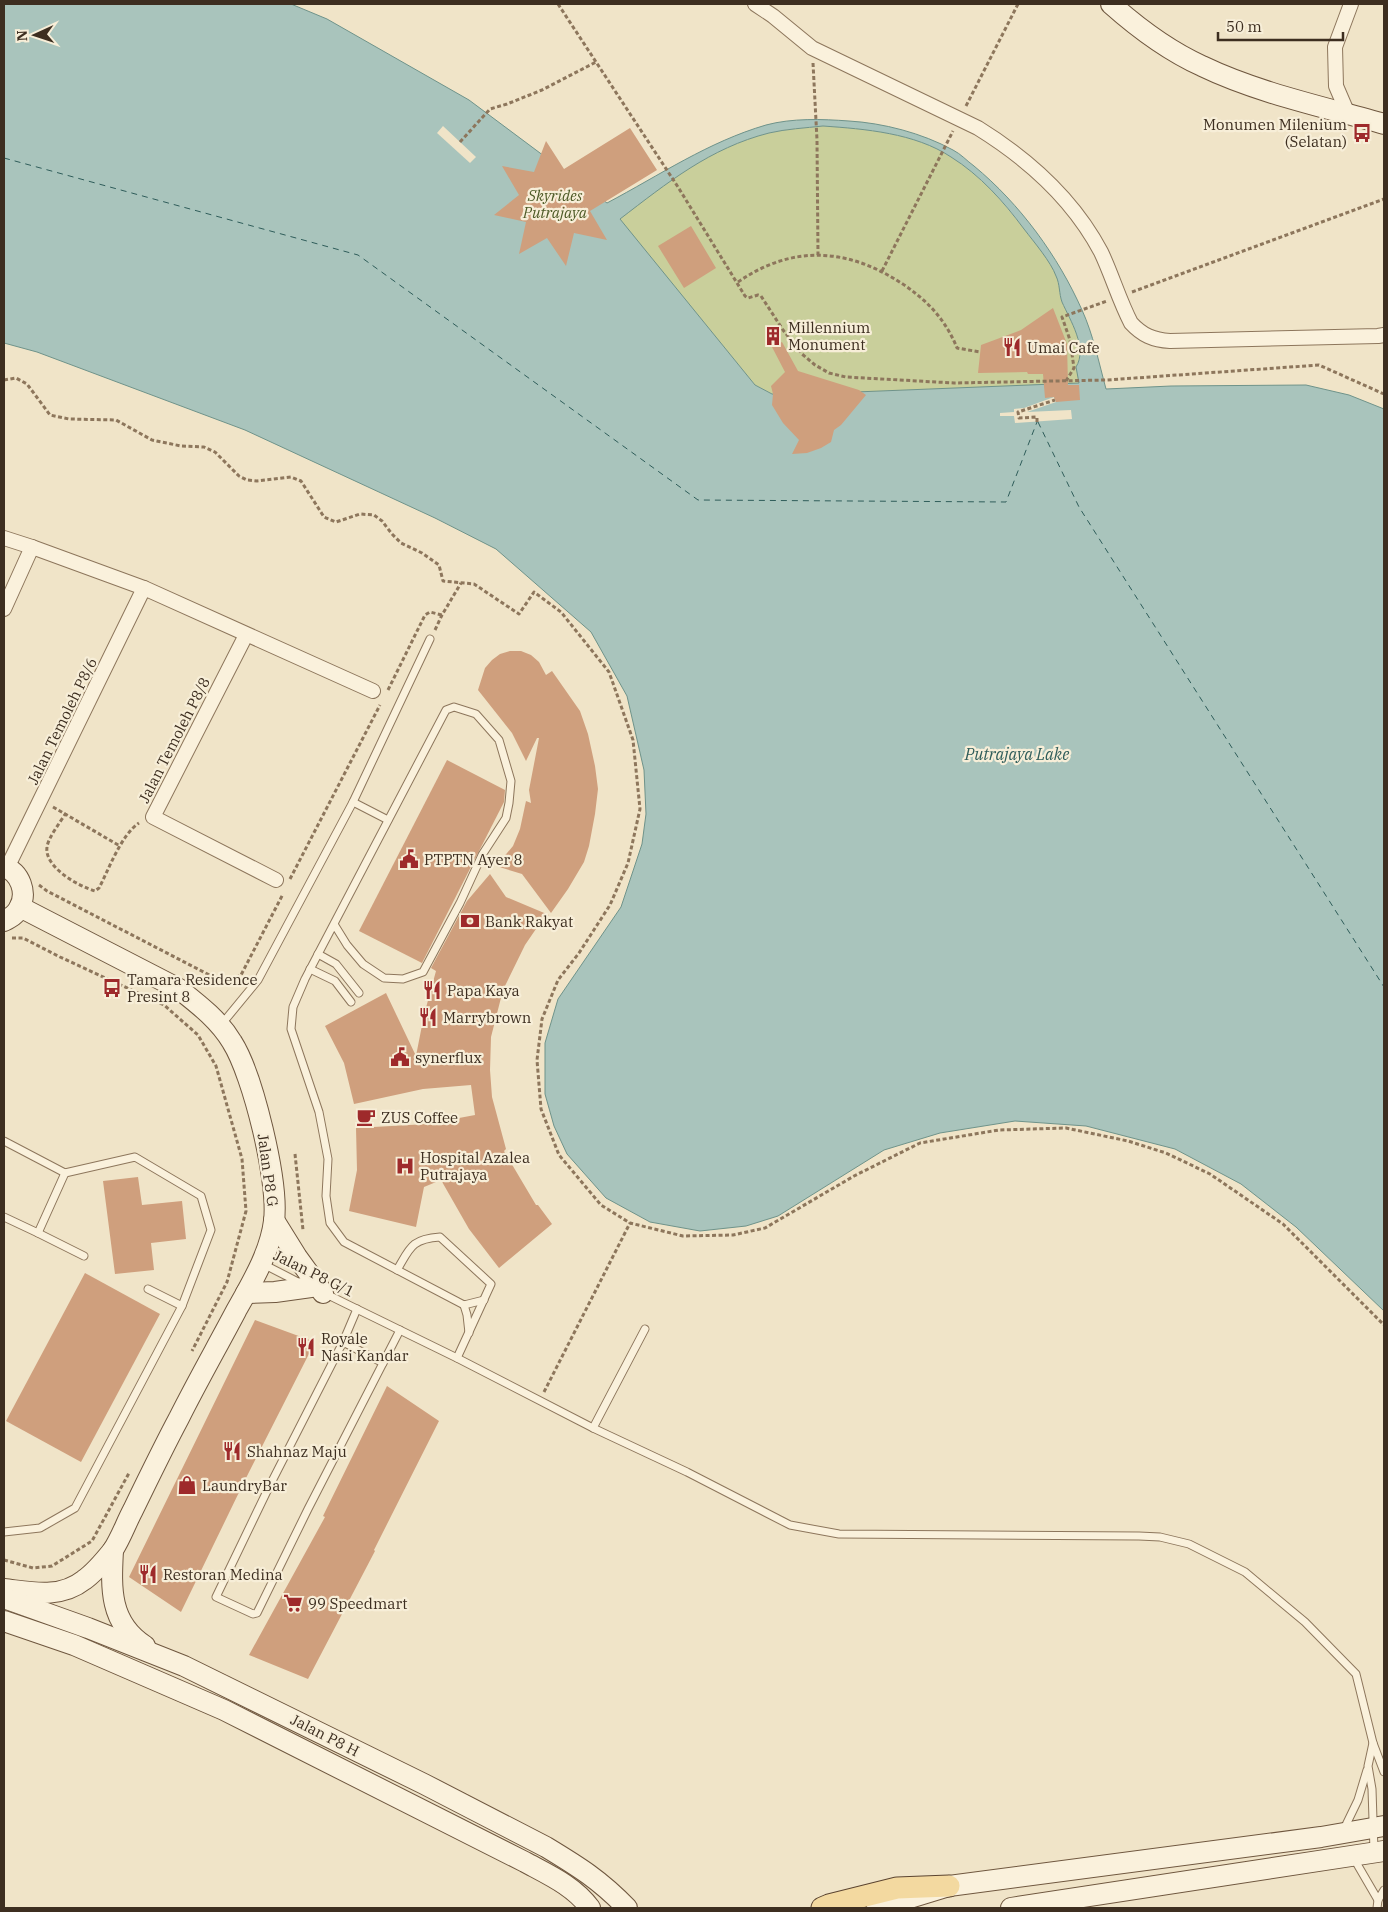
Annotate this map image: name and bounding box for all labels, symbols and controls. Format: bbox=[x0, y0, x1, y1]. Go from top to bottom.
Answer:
north arrow bbox=[10, 10, 60, 60]
scale bar bbox=[1218, 10, 1343, 42]
text: 50 m bbox=[1226, 17, 1262, 36]
text: N bbox=[13, 30, 31, 42]
place label: Monumen Milenium (Selatan) bbox=[1203, 115, 1347, 151]
bus stop icon: Monumen Milenium (Selatan) bbox=[1351, 122, 1373, 144]
park label: Skyrides Putrajaya bbox=[522, 186, 588, 222]
place label: Millennium Monument bbox=[788, 318, 870, 354]
building icon: Millennium Monument bbox=[762, 325, 784, 347]
restaurant icon: Umai Cafe bbox=[1001, 336, 1023, 358]
place label: Umai Cafe bbox=[1027, 338, 1100, 357]
street label: Jalan Temoleh P8/6 bbox=[23, 654, 101, 788]
street label: Jalan Temoleh P8/8 bbox=[134, 674, 214, 806]
water label: Putrajaya Lake bbox=[964, 744, 1069, 764]
public building icon: PTPTN Ayer 8 bbox=[398, 848, 420, 870]
place label: PTPTN Ayer 8 bbox=[424, 850, 523, 869]
bank icon: Bank Rakyat bbox=[459, 910, 481, 932]
place label: Bank Rakyat bbox=[485, 912, 573, 931]
place label: Tamara Residence Presint 8 bbox=[127, 970, 258, 1006]
bus stop icon: Tamara Residence Presint 8 bbox=[101, 977, 123, 999]
restaurant icon: Papa Kaya bbox=[421, 979, 443, 1001]
place label: Papa Kaya bbox=[447, 981, 520, 1000]
restaurant icon: Marrybrown bbox=[417, 1006, 439, 1028]
place label: Marrybrown bbox=[443, 1008, 532, 1027]
public building icon: synerflux bbox=[389, 1046, 411, 1068]
place label: synerflux bbox=[415, 1048, 482, 1067]
cafe icon: ZUS Coffee bbox=[355, 1106, 377, 1128]
place label: ZUS Coffee bbox=[381, 1108, 458, 1127]
street label: Jalan P8 G bbox=[253, 1132, 283, 1208]
place label: Hospital Azalea Putrajaya bbox=[420, 1148, 530, 1184]
hospital icon: Hospital Azalea Putrajaya bbox=[394, 1155, 416, 1177]
street label: Jalan P8 G/1 bbox=[270, 1245, 358, 1301]
place label: Royale Nasi Kandar bbox=[321, 1329, 409, 1365]
restaurant icon: Royale Nasi Kandar bbox=[295, 1336, 317, 1358]
restaurant icon: Shahnaz Maju bbox=[221, 1440, 243, 1462]
place label: Shahnaz Maju bbox=[247, 1442, 347, 1461]
shop icon: LaundryBar bbox=[176, 1474, 198, 1496]
place label: LaundryBar bbox=[202, 1476, 287, 1495]
restaurant icon: Restoran Medina bbox=[137, 1563, 159, 1585]
place label: Restoran Medina bbox=[163, 1565, 283, 1584]
supermarket icon: 99 Speedmart bbox=[282, 1592, 304, 1614]
place label: 99 Speedmart bbox=[308, 1594, 408, 1613]
street label: Jalan P8 H bbox=[288, 1710, 362, 1760]

